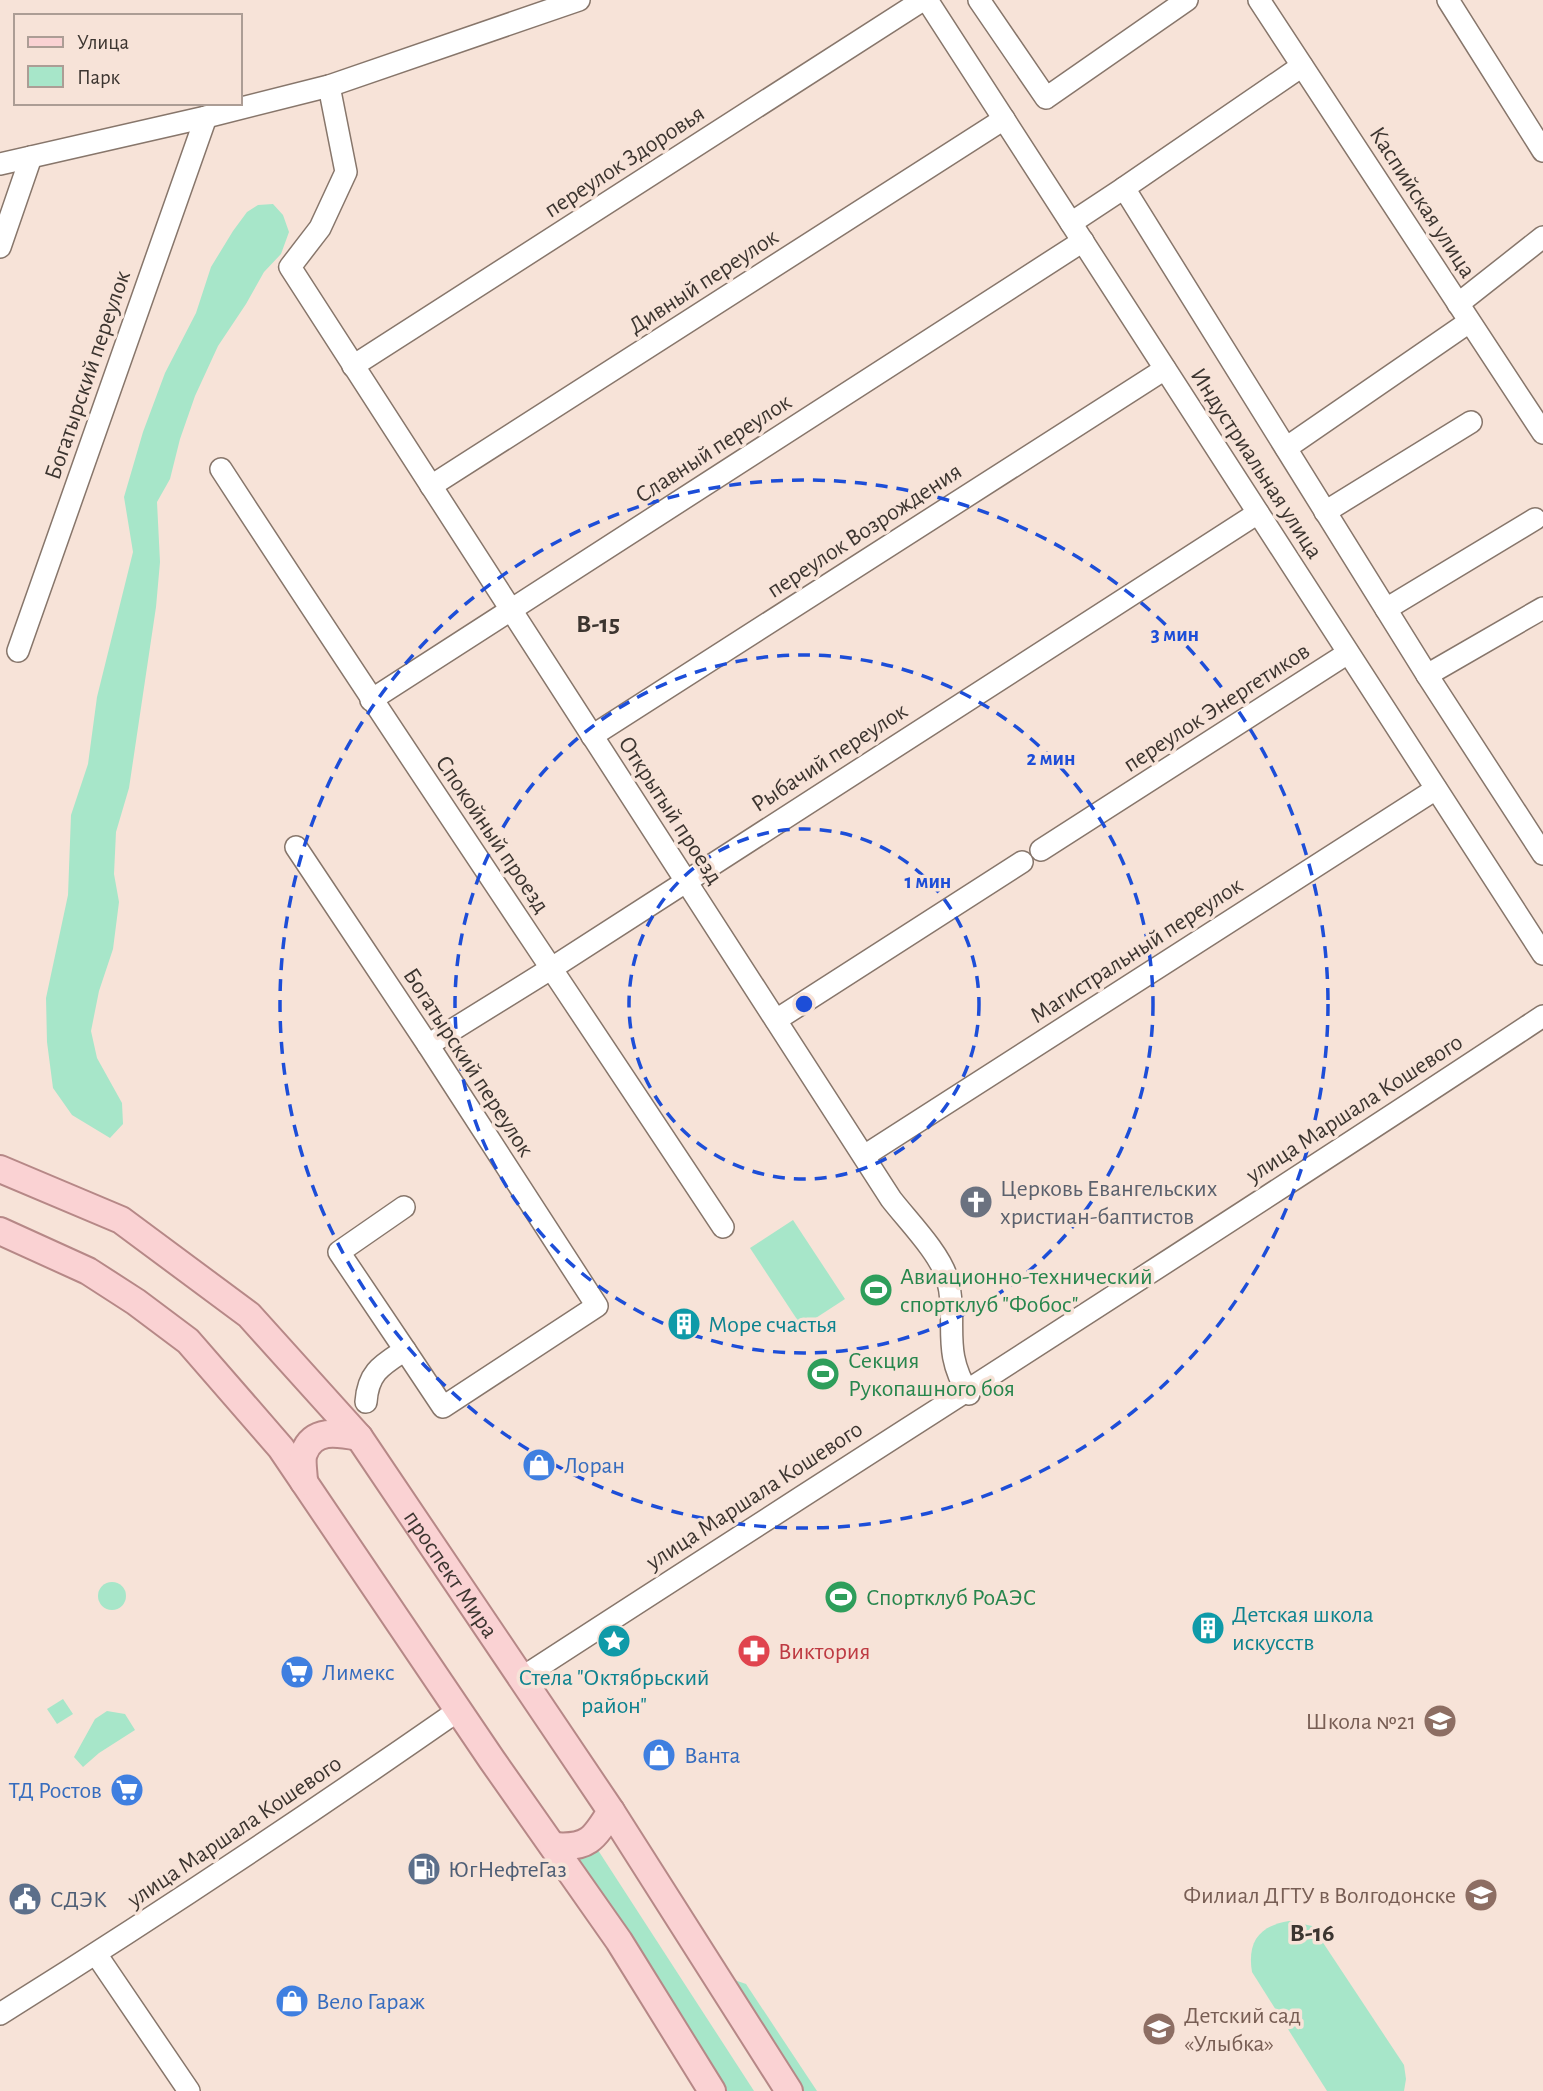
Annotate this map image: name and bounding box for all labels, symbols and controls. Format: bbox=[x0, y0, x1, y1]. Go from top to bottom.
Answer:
legend bbox=[14, 14, 242, 105]
text: Улица bbox=[77, 32, 130, 53]
text: Парк bbox=[77, 67, 121, 88]
street label: переулок Здоровья bbox=[540, 101, 709, 222]
street label: Каспийская улица bbox=[1365, 123, 1480, 282]
street label: Дивный переулок bbox=[625, 225, 782, 339]
street label: Богатырский переулок bbox=[41, 268, 135, 483]
street label: Индустриальная улица bbox=[1186, 364, 1327, 563]
street label: Славный переулок bbox=[631, 390, 796, 508]
street label: переулок Возрождения bbox=[763, 459, 966, 603]
district label: В-15 bbox=[576, 611, 620, 637]
text: 3 мин bbox=[1151, 624, 1199, 645]
street label: переулок Энергетиков bbox=[1119, 639, 1314, 777]
street label: Рыбачий переулок bbox=[747, 699, 912, 817]
street label: Открытый проезд bbox=[613, 732, 727, 889]
text: 2 мин bbox=[1026, 748, 1076, 769]
street label: Спокойный проезд bbox=[431, 751, 554, 918]
text: 1 мин bbox=[905, 871, 951, 892]
street label: Магистральный переулок bbox=[1026, 873, 1247, 1028]
street label: Богатырский переулок bbox=[398, 964, 538, 1161]
centre of rings bbox=[792, 992, 816, 1016]
street label: улица Маршала Кошевого bbox=[1241, 1030, 1467, 1188]
place label: Церковь Евангельских христиан-баптистов bbox=[1000, 1177, 1218, 1229]
church icon: Церковь Евангельских христиан-баптистов bbox=[957, 1183, 995, 1221]
place label: Авиационно-технический спортклуб "Фобос" bbox=[900, 1265, 1153, 1317]
sports icon: Авиационно-технический спортклуб "Фобос" bbox=[857, 1271, 895, 1309]
building icon: Море счастья bbox=[665, 1305, 703, 1343]
place label: Море счастья bbox=[708, 1313, 837, 1337]
place label: Секция Рукопашного боя bbox=[848, 1349, 1015, 1401]
sports icon: Секция Рукопашного боя bbox=[804, 1355, 842, 1393]
street label: улица Маршала Кошевого bbox=[641, 1417, 867, 1575]
shop icon: Лоран bbox=[520, 1446, 558, 1484]
place label: Лоран bbox=[564, 1454, 625, 1478]
street label: проспект Мира bbox=[399, 1506, 502, 1643]
sports icon: Спортклуб РоАЭС bbox=[822, 1578, 860, 1616]
place label: Спортклуб РоАЭС bbox=[866, 1586, 1036, 1610]
place label: Детская школа искусств bbox=[1232, 1603, 1374, 1655]
building icon: Детская школа искусств bbox=[1189, 1609, 1227, 1647]
place icon: Стела "Октябрьский район" bbox=[595, 1622, 633, 1660]
pharmacy icon: Виктория bbox=[735, 1632, 773, 1670]
place label: Виктория bbox=[778, 1640, 870, 1664]
supermarket icon: Лимекс bbox=[278, 1653, 316, 1691]
place label: Лимекс bbox=[322, 1661, 395, 1685]
place label: Стела "Октябрьский район" bbox=[518, 1666, 710, 1718]
school or university icon: Школа №21 bbox=[1421, 1702, 1459, 1740]
place label: Школа №21 bbox=[1306, 1710, 1416, 1734]
shop icon: Ванта bbox=[640, 1736, 678, 1774]
place label: Ванта bbox=[684, 1744, 740, 1768]
street label: улица Маршала Кошевого bbox=[122, 1751, 346, 1913]
supermarket icon: ТД Ростов bbox=[108, 1771, 146, 1809]
place label: ТД Ростов bbox=[8, 1779, 102, 1803]
fuel station icon: ЮгНефтеГаз bbox=[405, 1850, 443, 1888]
place label: ЮгНефтеГаз bbox=[448, 1858, 567, 1882]
school or university icon: Филиал ДГТУ в Волгодонске bbox=[1462, 1876, 1500, 1914]
public building icon: СДЭК bbox=[6, 1880, 44, 1918]
place label: Филиал ДГТУ в Волгодонске bbox=[1183, 1884, 1456, 1908]
place label: СДЭК bbox=[50, 1888, 107, 1912]
district label: В-16 bbox=[1289, 1920, 1335, 1946]
shop icon: Вело Гараж bbox=[273, 1982, 311, 2020]
place label: Вело Гараж bbox=[316, 1990, 426, 2014]
place label: Детский сад «Улыбка» bbox=[1184, 2004, 1301, 2056]
school or university icon: Детский сад «Улыбка» bbox=[1140, 2010, 1178, 2048]

